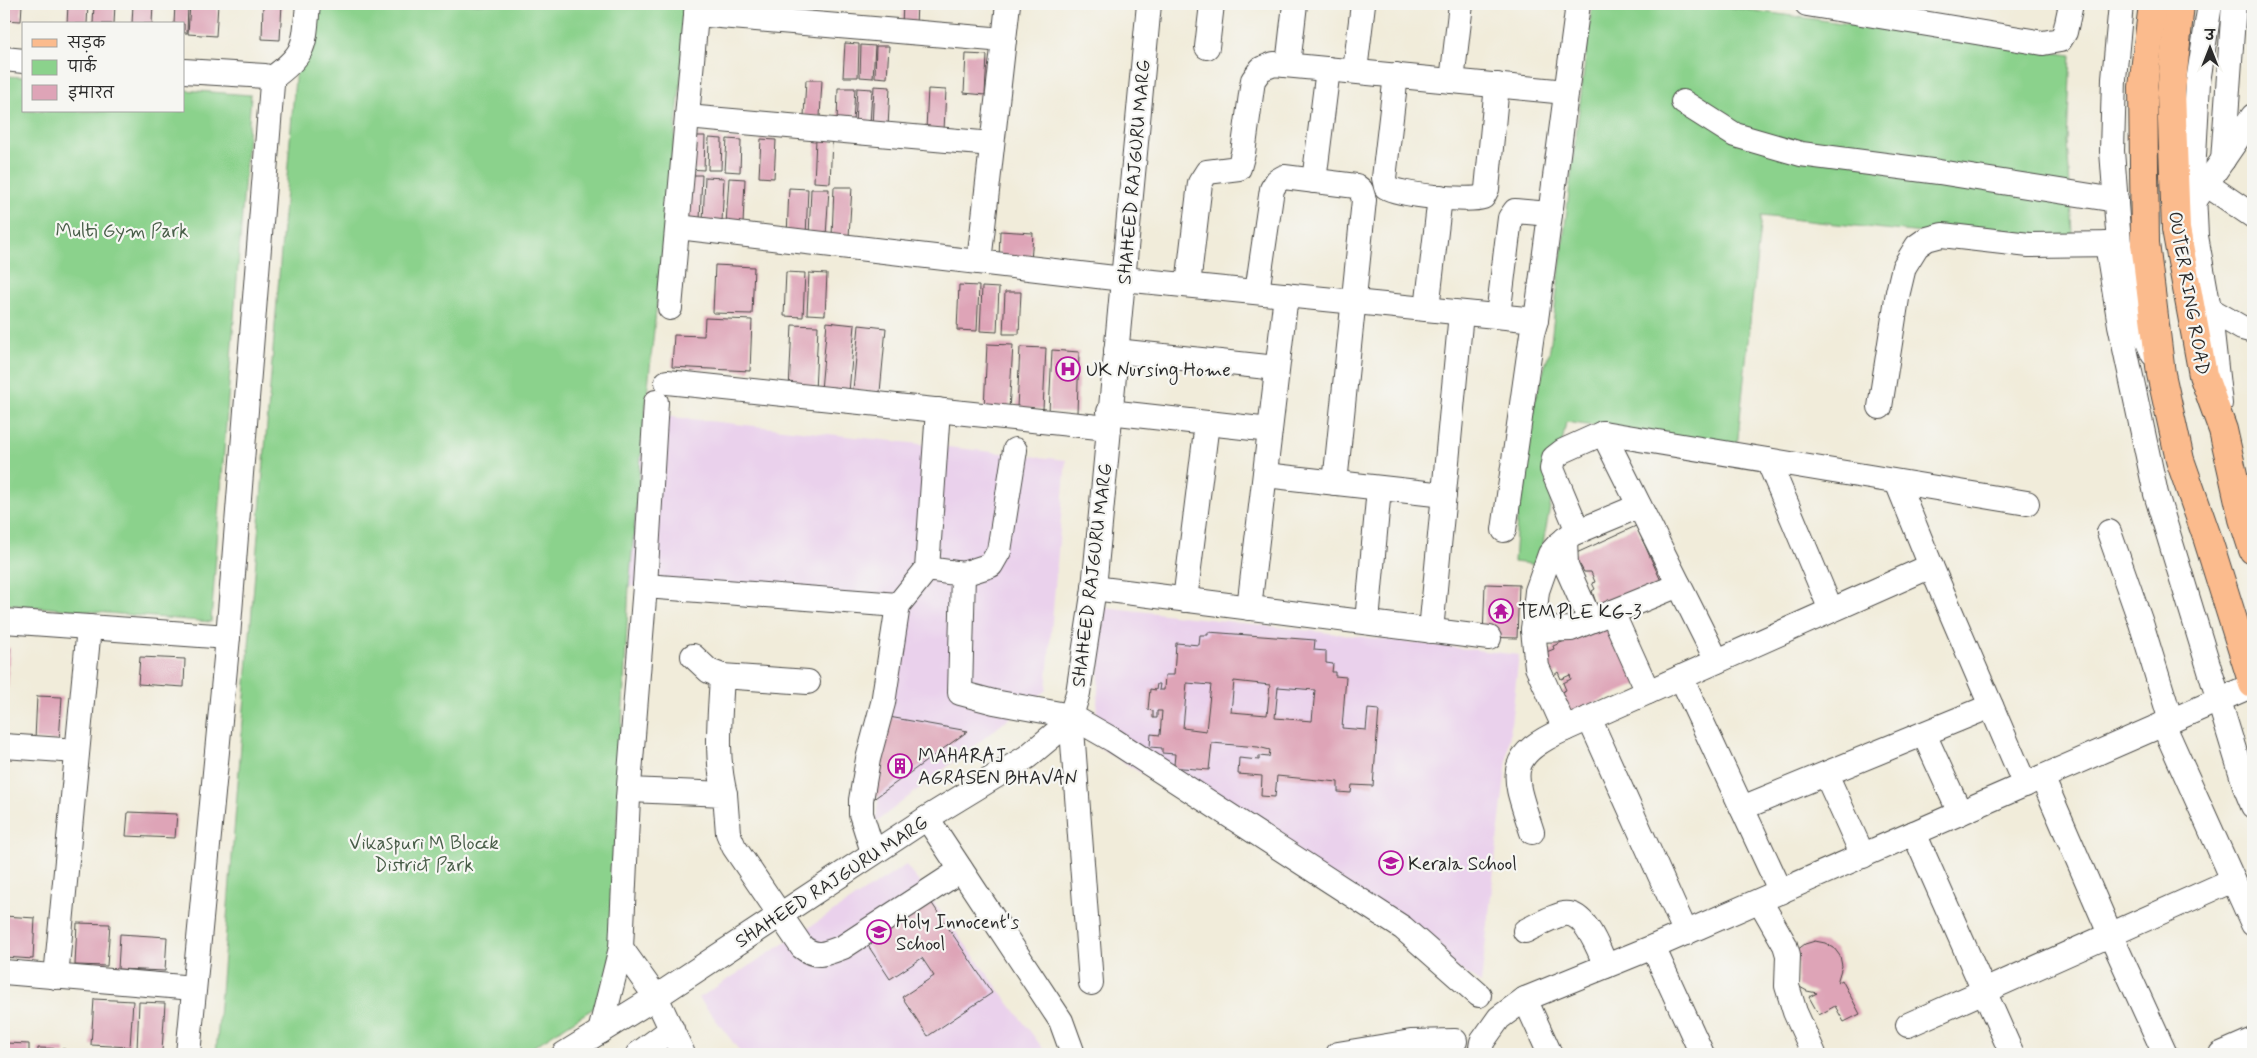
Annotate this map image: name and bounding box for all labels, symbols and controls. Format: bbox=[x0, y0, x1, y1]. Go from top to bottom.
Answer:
legend bbox=[22, 22, 185, 112]
north arrow bbox=[2184, 22, 2234, 72]
text: उ bbox=[2203, 27, 2216, 45]
text: सड़क bbox=[67, 34, 106, 54]
text: पार्क bbox=[67, 55, 98, 78]
street label: SHAHEED RAJGURU MARG bbox=[1112, 59, 1157, 286]
text: इमारत bbox=[68, 84, 115, 104]
street label: OUTER RING ROAD bbox=[2162, 209, 2215, 377]
park label: Multi Gym Park bbox=[55, 219, 189, 244]
hospital icon: UK Nursing Home bbox=[1055, 356, 1081, 382]
place label: UK Nursing Home bbox=[1086, 358, 1231, 385]
street label: SHAHEED RAJGURU MARG bbox=[1066, 462, 1119, 689]
temple icon: TEMPLE KG-3 bbox=[1488, 598, 1514, 624]
place label: TEMPLE KG-3 bbox=[1518, 600, 1642, 625]
place label: MAHARAJ AGRASEN BHAVAN bbox=[918, 744, 1078, 791]
building icon: MAHARAJ AGRASEN BHAVAN bbox=[887, 753, 913, 779]
street label: SHAHEED RAJGURU MARG bbox=[730, 810, 933, 954]
park label: Vikaspuri M Blocck District Park bbox=[349, 831, 499, 878]
school or university icon: Kerala School bbox=[1378, 850, 1404, 876]
place label: Kerala School bbox=[1408, 852, 1517, 877]
place label: Holy Innocent's School bbox=[896, 910, 1020, 957]
school or university icon: Holy Innocent's School bbox=[866, 919, 892, 945]

